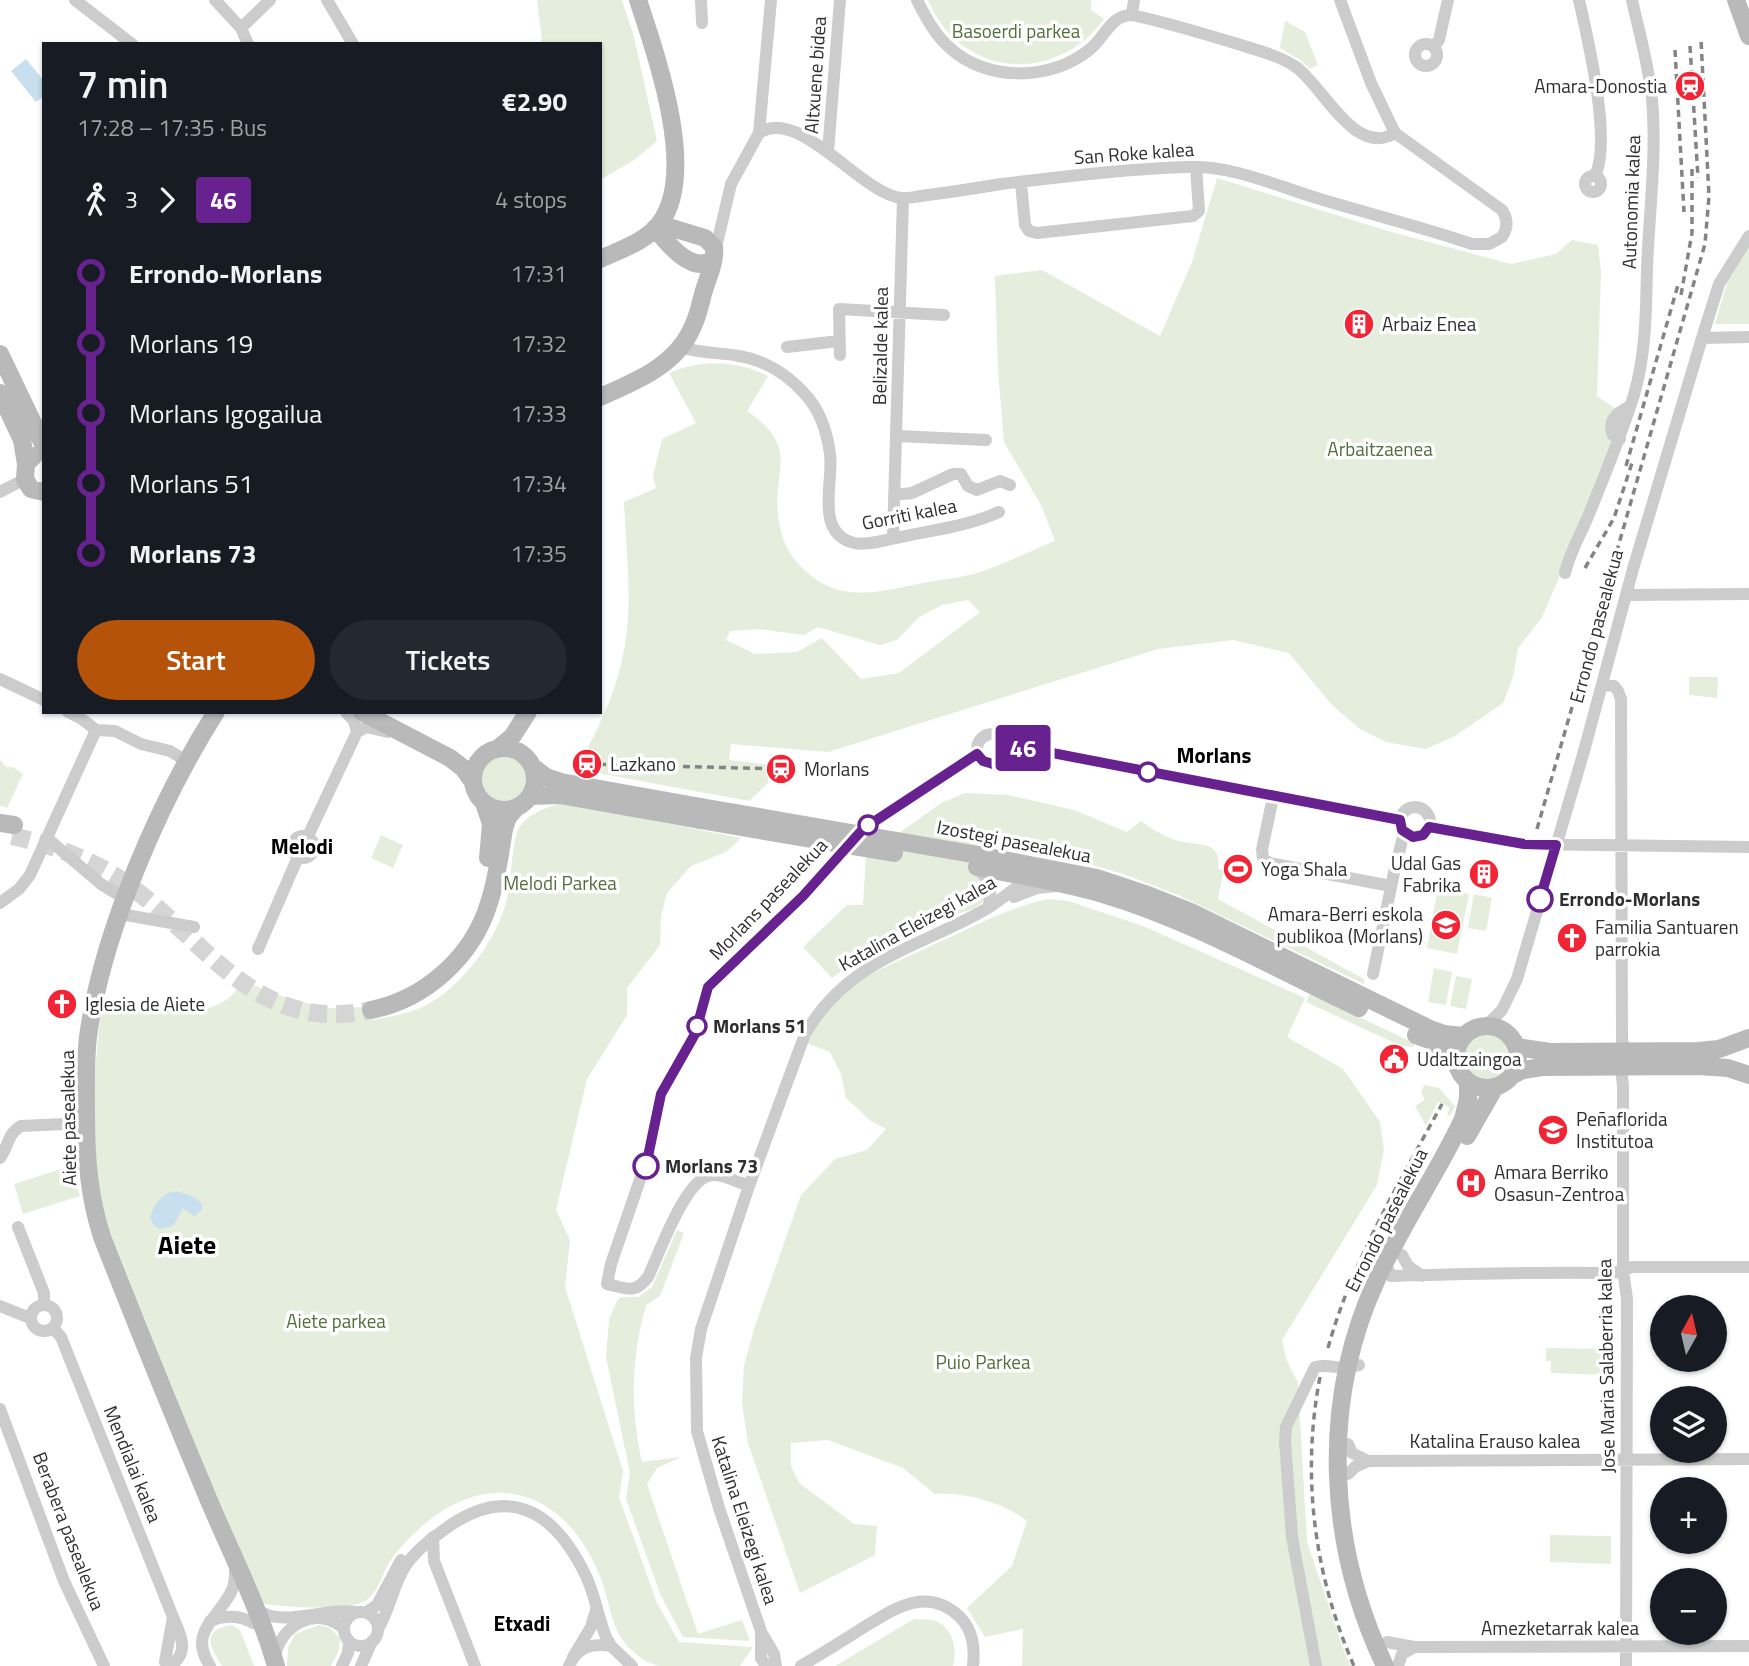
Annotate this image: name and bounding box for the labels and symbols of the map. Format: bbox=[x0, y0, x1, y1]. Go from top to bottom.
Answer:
street label: Altxuene bidea bbox=[796, 15, 833, 135]
park label: Basoerdi parkea bbox=[952, 16, 1081, 45]
station icon: Amara-Donostia bbox=[1673, 69, 1707, 103]
place label: Amara-Donostia bbox=[1534, 71, 1667, 100]
street label: San Roke kalea bbox=[1073, 134, 1196, 171]
street label: Autonomia kalea bbox=[1614, 134, 1647, 270]
street label: Belizalde kalea bbox=[864, 286, 895, 405]
building icon: Arbaiz Enea bbox=[1342, 307, 1376, 341]
place label: Arbaiz Enea bbox=[1382, 309, 1477, 338]
park label: Arbaitzaenea bbox=[1327, 434, 1433, 463]
street label: Gorriti kalea bbox=[859, 490, 959, 537]
street label: Errondo pasealekua bbox=[1561, 545, 1630, 706]
line badge: 46 bbox=[992, 725, 1054, 771]
district label: Morlans bbox=[1177, 739, 1251, 771]
station icon: Lazkano bbox=[570, 747, 604, 781]
place label: Lazkano bbox=[610, 749, 676, 778]
station icon: Morlans bbox=[764, 752, 798, 786]
place label: Morlans bbox=[804, 754, 870, 783]
unlabelled marker bbox=[1138, 762, 1158, 782]
street label: Izostegi pasealekua bbox=[934, 811, 1094, 870]
unlabelled marker bbox=[858, 815, 878, 835]
district label: Melodi bbox=[271, 830, 333, 862]
street label: Morlans pasealekua bbox=[702, 831, 834, 966]
place label: Udal Gas Fabrika bbox=[1391, 848, 1461, 899]
sports icon: Yoga Shala bbox=[1221, 852, 1255, 886]
place label: Yoga Shala bbox=[1261, 854, 1348, 883]
building icon: Udal Gas Fabrika bbox=[1467, 857, 1501, 891]
street label: Katalina Eleizegi kalea bbox=[833, 867, 1001, 978]
park label: Melodi Parkea bbox=[503, 868, 617, 897]
place label: Errondo-Morlans bbox=[1559, 884, 1700, 913]
marker: Errondo-Morlans bbox=[1527, 886, 1553, 912]
place label: Amara-Berri eskola publikoa (Morlans) bbox=[1268, 899, 1423, 950]
school or university icon: Amara-Berri eskola publikoa (Morlans) bbox=[1429, 908, 1463, 942]
place label: Familia Santuaren parrokia bbox=[1595, 912, 1739, 963]
church icon: Familia Santuaren parrokia bbox=[1555, 921, 1589, 955]
church icon: Iglesia de Aiete bbox=[45, 987, 79, 1021]
place label: Iglesia de Aiete bbox=[85, 989, 205, 1018]
place label: Morlans 51 bbox=[713, 1011, 806, 1040]
marker: Morlans 51 bbox=[687, 1016, 707, 1036]
public building icon: Udaltzaingoa bbox=[1377, 1042, 1411, 1076]
place label: Udaltzaingoa bbox=[1417, 1044, 1522, 1073]
street label: Aiete pasealekua bbox=[52, 1049, 83, 1186]
place label: Peñaflorida Institutoa bbox=[1576, 1104, 1668, 1155]
school or university icon: Peñaflorida Institutoa bbox=[1536, 1113, 1570, 1147]
street label: Errondo pasealekua bbox=[1337, 1142, 1435, 1297]
place label: Morlans 73 bbox=[665, 1151, 758, 1180]
marker: Morlans 73 bbox=[633, 1153, 659, 1179]
place label: Amara Berriko Osasun-Zentroa bbox=[1494, 1157, 1625, 1208]
hospital icon: Amara Berriko Osasun-Zentroa bbox=[1454, 1166, 1488, 1200]
district label: Aiete bbox=[158, 1225, 216, 1264]
street label: Jose Maria Salaberria kalea bbox=[1589, 1258, 1622, 1473]
north arrow bbox=[1650, 1295, 1727, 1372]
park label: Aiete parkea bbox=[286, 1306, 386, 1335]
park label: Puio Parkea bbox=[936, 1347, 1031, 1376]
street label: Mendialai kalea bbox=[97, 1401, 170, 1527]
street label: Katalina Erauso kalea bbox=[1410, 1426, 1581, 1455]
street label: Katalina Eleizegi kalea bbox=[704, 1432, 787, 1608]
street label: Berabera pasealekua bbox=[26, 1447, 113, 1615]
district label: Etxadi bbox=[494, 1607, 550, 1639]
street label: Amezketarrak kalea bbox=[1481, 1613, 1640, 1642]

